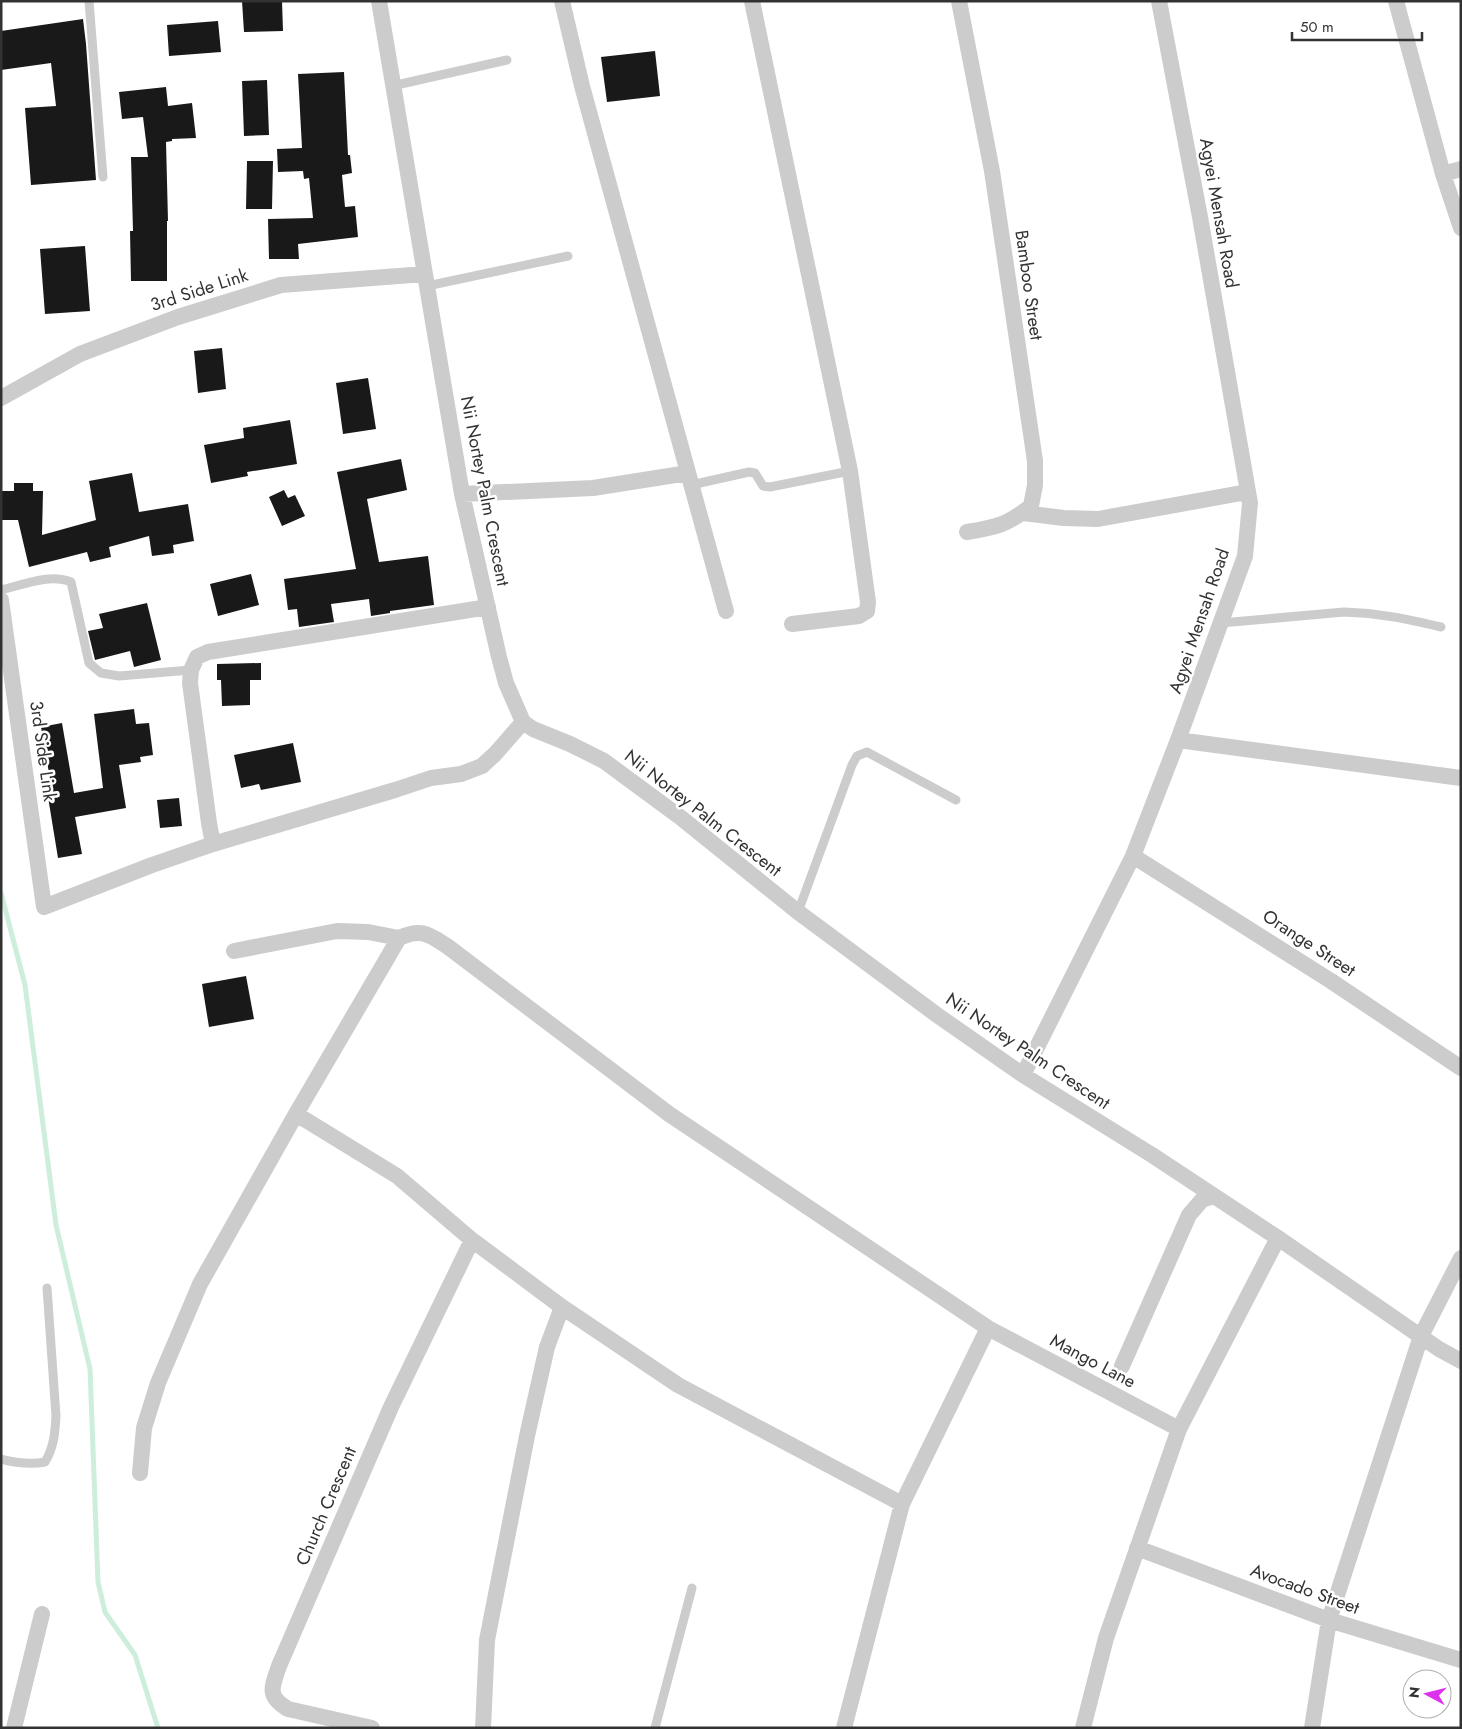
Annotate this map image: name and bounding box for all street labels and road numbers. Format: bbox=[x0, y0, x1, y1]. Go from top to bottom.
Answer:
street label: Agyei Mensah Road bbox=[1193, 136, 1245, 290]
street label: Bamboo Street bbox=[1008, 228, 1050, 342]
street label: 3rd Side Link bbox=[147, 262, 251, 318]
street label: Nii Nortey Palm Crescent bbox=[454, 394, 516, 589]
street label: Agyei Mensah Road bbox=[1162, 545, 1236, 697]
street label: 3rd Side Link bbox=[23, 699, 63, 803]
street label: Nii Nortey Palm Crescent bbox=[619, 743, 788, 883]
street label: Orange Street bbox=[1257, 903, 1361, 983]
street label: Nii Nortey Palm Crescent bbox=[941, 986, 1116, 1116]
street label: Mango Lane bbox=[1046, 1328, 1140, 1394]
street label: Church Crescent bbox=[289, 1442, 363, 1570]
street label: Avocado Street bbox=[1247, 1557, 1364, 1621]

